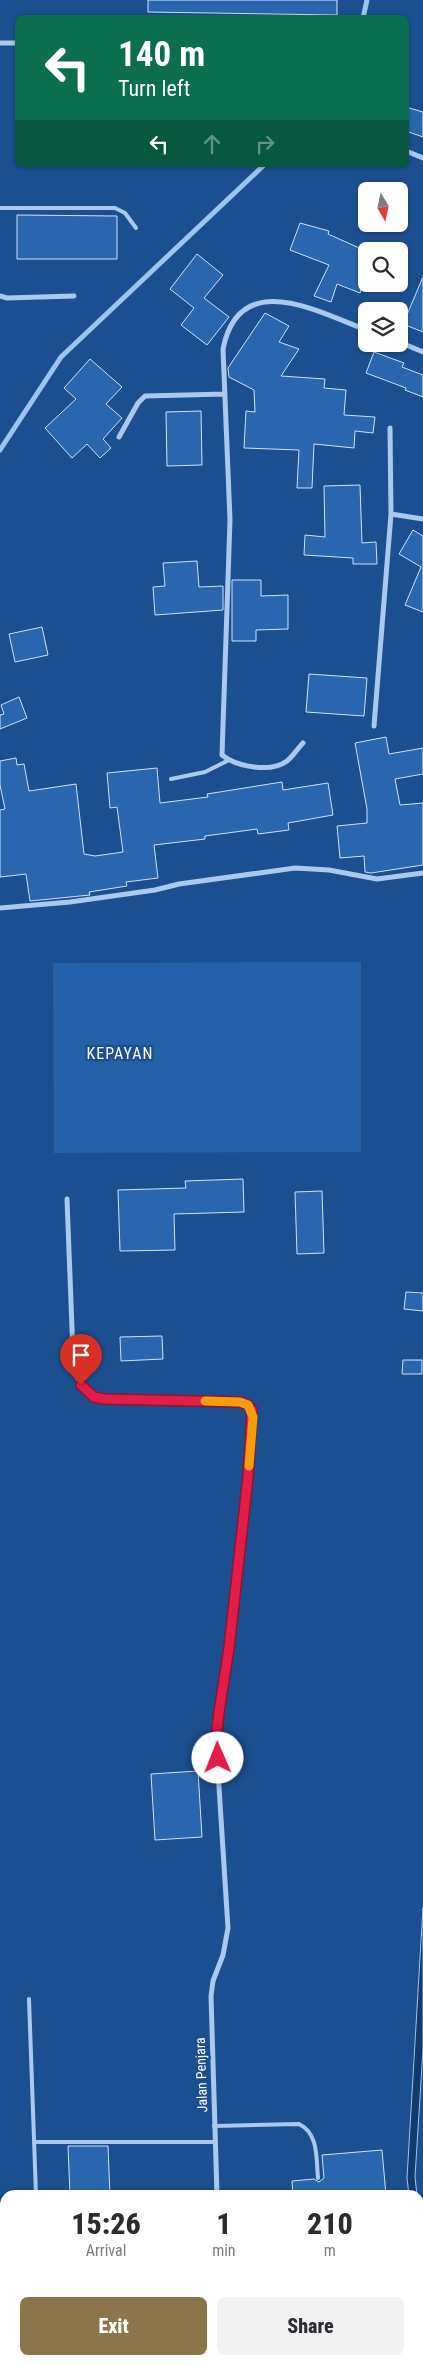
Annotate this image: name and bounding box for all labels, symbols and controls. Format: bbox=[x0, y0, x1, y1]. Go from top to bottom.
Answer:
text: 140 m bbox=[118, 34, 205, 75]
icon: left bbox=[35, 35, 100, 100]
text: Turn left bbox=[118, 76, 190, 101]
icon: left bbox=[145, 130, 173, 158]
icon: ahead bbox=[198, 130, 226, 158]
icon: right bbox=[251, 130, 279, 158]
north arrow bbox=[358, 182, 408, 232]
map controls bbox=[358, 182, 408, 352]
button: search bbox=[358, 242, 408, 292]
button: layers bbox=[358, 302, 408, 352]
district label: KEPAYAN bbox=[87, 1044, 153, 1063]
pin bbox=[60, 1334, 102, 1385]
icon: arrive bbox=[67, 1341, 95, 1369]
position arrow bbox=[191, 1731, 243, 1783]
street label: Jalan Penjara bbox=[192, 2037, 210, 2113]
text: 15:26 bbox=[71, 2206, 141, 2241]
text: 1 bbox=[216, 2206, 231, 2241]
text: 210 bbox=[307, 2206, 353, 2241]
text: Arrival bbox=[86, 2241, 126, 2260]
text: min bbox=[212, 2241, 236, 2260]
text: m bbox=[324, 2241, 336, 2260]
button: Exit bbox=[20, 2297, 207, 2355]
button: Share bbox=[217, 2297, 404, 2355]

